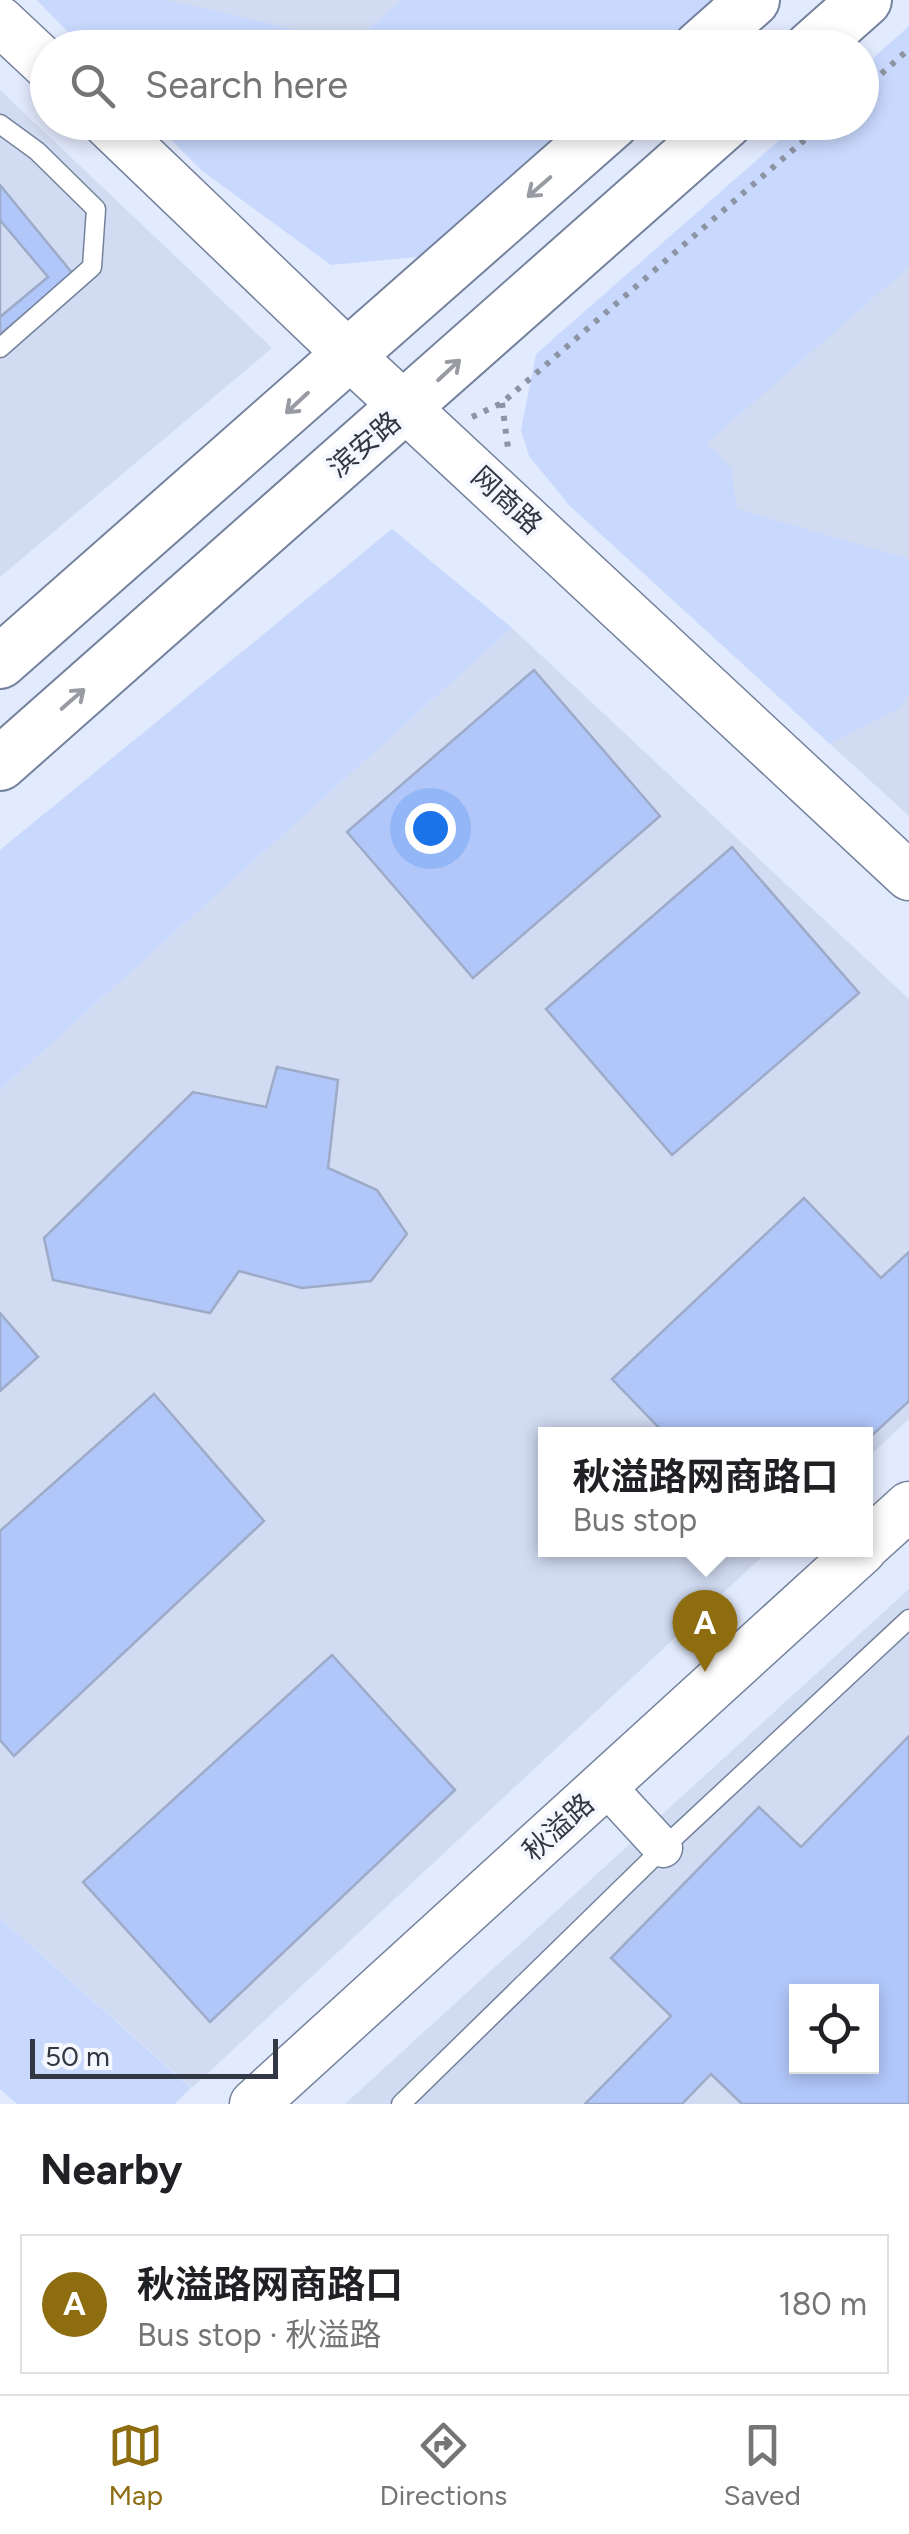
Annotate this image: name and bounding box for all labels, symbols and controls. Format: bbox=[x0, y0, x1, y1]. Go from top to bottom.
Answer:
search box bbox=[30, 30, 879, 140]
icon: search bbox=[65, 58, 120, 113]
text: Search here bbox=[145, 62, 348, 108]
one-way arrow bbox=[527, 175, 552, 198]
one-way arrow bbox=[436, 359, 461, 382]
one-way arrow bbox=[285, 391, 309, 415]
street label: 滨安路 bbox=[321, 404, 407, 484]
street label: 网商路 bbox=[465, 459, 549, 541]
one-way arrow bbox=[60, 688, 85, 711]
your location bbox=[405, 803, 456, 854]
popup bbox=[538, 1427, 873, 1557]
text: 秋溢路网商路口 bbox=[572, 1454, 839, 1500]
text: Bus stop bbox=[572, 1501, 697, 1539]
pin: A bbox=[672, 1590, 738, 1672]
street label: 秋溢路 bbox=[515, 1786, 601, 1868]
map controls bbox=[789, 1984, 879, 2074]
button: locate bbox=[789, 1984, 879, 2074]
scale bar bbox=[30, 2034, 278, 2078]
text: 50 m bbox=[45, 2039, 110, 2073]
text: Nearby bbox=[40, 2144, 182, 2195]
text: 秋溢路网商路口 bbox=[137, 2262, 403, 2308]
text: A bbox=[63, 2285, 86, 2323]
text: 180 m bbox=[778, 2285, 867, 2323]
text: Bus stop · 秋溢路 bbox=[137, 2316, 382, 2354]
tab: Map bbox=[108, 2418, 163, 2512]
tab: Directions bbox=[380, 2418, 507, 2512]
tab: Saved bbox=[724, 2418, 801, 2512]

